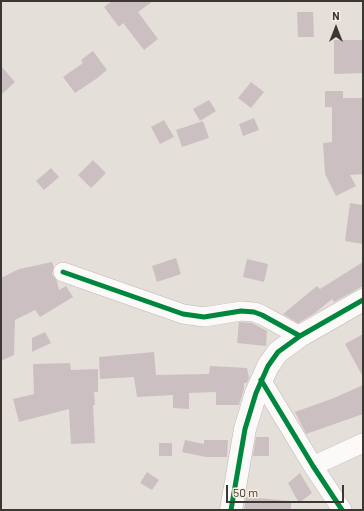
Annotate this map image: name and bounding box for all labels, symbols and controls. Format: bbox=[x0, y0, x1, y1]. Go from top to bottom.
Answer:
north arrow bbox=[316, 8, 356, 48]
text: N bbox=[332, 9, 340, 22]
scale bar bbox=[228, 477, 346, 503]
text: 50 m bbox=[233, 485, 258, 499]

